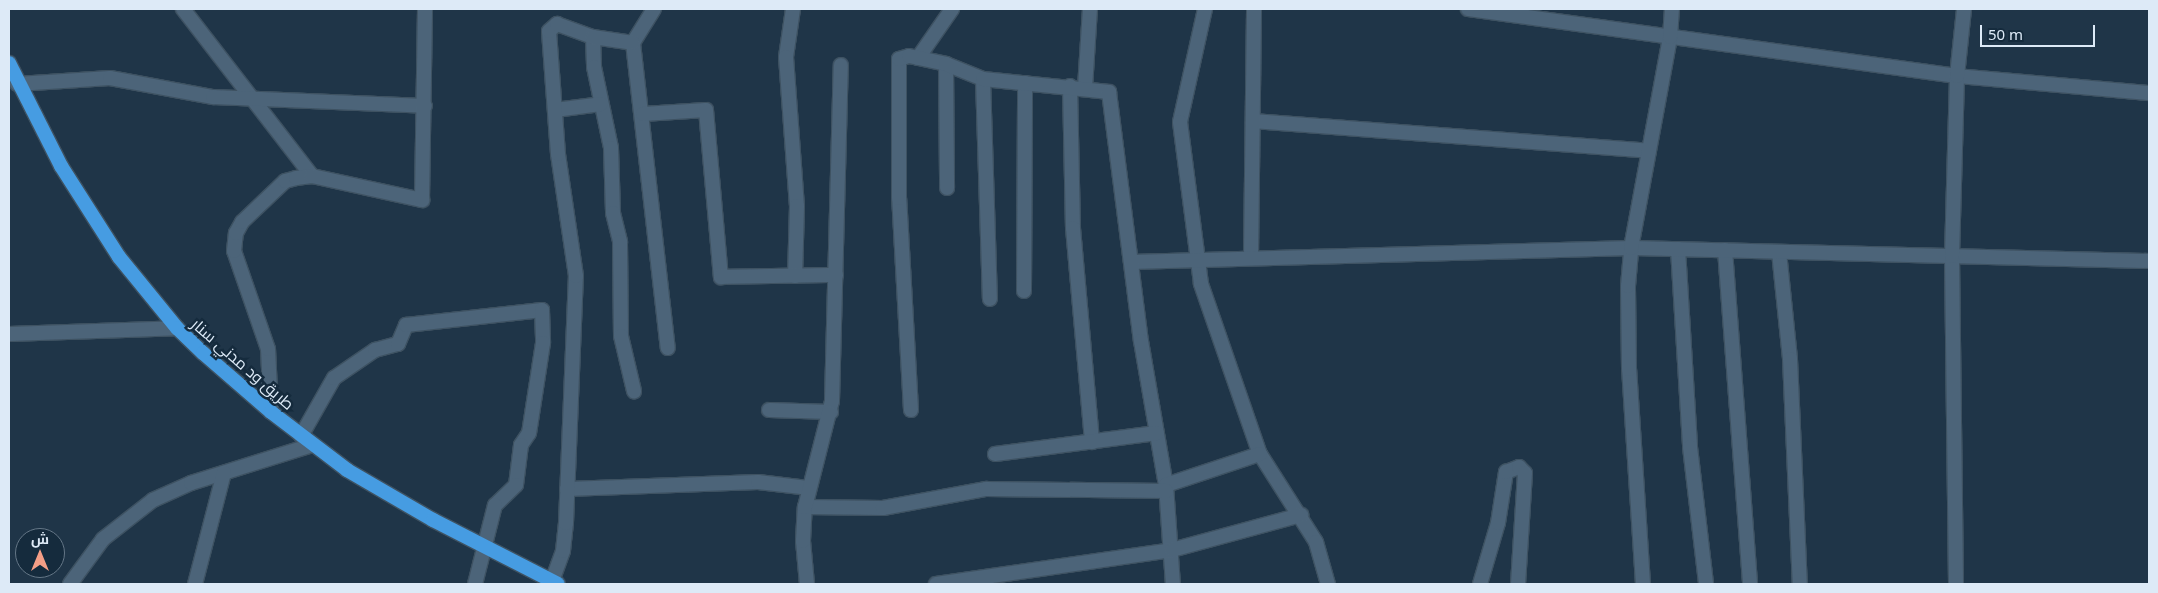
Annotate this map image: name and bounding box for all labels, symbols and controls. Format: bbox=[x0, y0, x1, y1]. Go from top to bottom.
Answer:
scale bar bbox=[1983, 15, 2098, 47]
text: 50 m bbox=[1988, 24, 2023, 44]
street label: طريق ود مدني سنار bbox=[188, 314, 298, 414]
north arrow bbox=[15, 528, 65, 578]
text: ش bbox=[31, 529, 49, 548]

